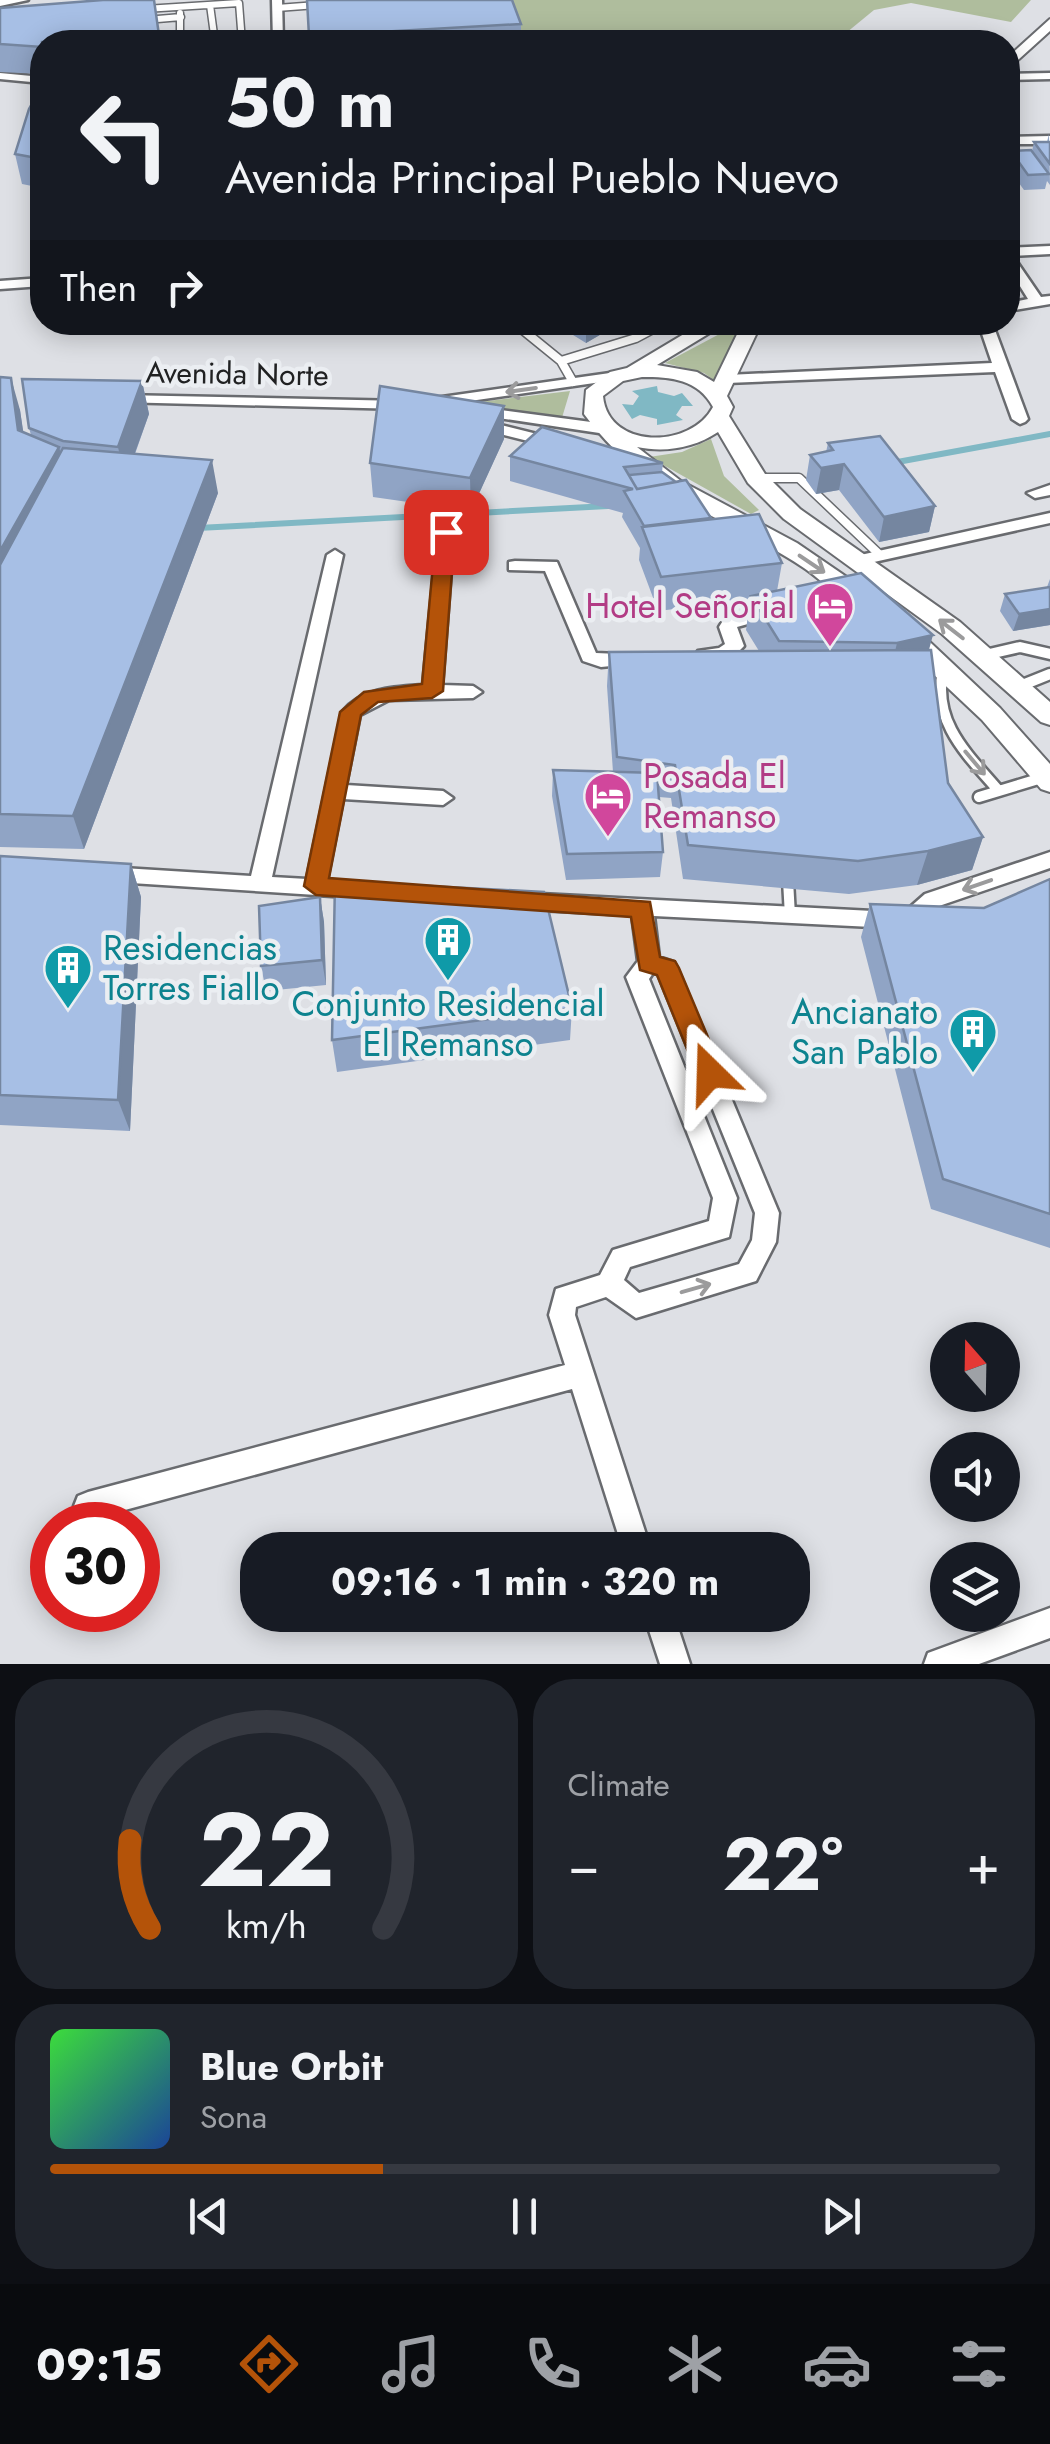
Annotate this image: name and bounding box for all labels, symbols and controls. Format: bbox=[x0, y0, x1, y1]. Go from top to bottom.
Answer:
text: 50 m bbox=[225, 52, 395, 153]
icon: left bbox=[60, 70, 190, 200]
text: Avenida Principal Pueblo Nuevo bbox=[225, 145, 839, 210]
text: Then bbox=[60, 260, 137, 315]
icon: right bbox=[157, 260, 212, 315]
street label: Avenida Norte bbox=[145, 350, 329, 397]
one-way arrow bbox=[505, 381, 537, 399]
pin bbox=[404, 490, 489, 575]
icon: arrive bbox=[419, 505, 474, 560]
one-way arrow bbox=[797, 553, 825, 574]
hotel icon: Hotel Señorial bbox=[804, 580, 856, 648]
place label: Hotel Señorial bbox=[585, 581, 795, 631]
one-way arrow bbox=[938, 619, 965, 640]
one-way arrow bbox=[964, 749, 986, 775]
place label: Posada El Remanso bbox=[643, 751, 786, 841]
hotel icon: Posada El Remanso bbox=[582, 770, 634, 838]
one-way arrow bbox=[962, 877, 993, 895]
building icon: Conjunto Residencial El Remanso bbox=[422, 914, 474, 982]
place label: Residencias Torres Fiallo bbox=[103, 923, 280, 1013]
building icon: Residencias Torres Fiallo bbox=[42, 942, 94, 1010]
place label: Conjunto Residencial El Remanso bbox=[292, 979, 604, 1069]
place label: Ancianato San Pablo bbox=[791, 987, 938, 1077]
building icon: Ancianato San Pablo bbox=[947, 1006, 999, 1074]
position arrow bbox=[658, 1021, 762, 1125]
one-way arrow bbox=[680, 1278, 712, 1296]
north arrow bbox=[930, 1322, 1020, 1412]
map controls bbox=[930, 1322, 1020, 1632]
button: sound bbox=[930, 1432, 1020, 1522]
speed limit sign: 30 bbox=[30, 1502, 160, 1632]
button: layers bbox=[930, 1542, 1020, 1632]
text: 09:16 · 1 min · 320 m bbox=[331, 1554, 719, 1609]
text: Climate bbox=[568, 1762, 670, 1808]
text: 22 bbox=[198, 1775, 334, 1925]
text: 22° bbox=[723, 1810, 843, 1918]
text: − bbox=[568, 1825, 600, 1905]
text: + bbox=[966, 1825, 1000, 1905]
text: km/h bbox=[226, 1900, 307, 1951]
text: Blue Orbit bbox=[200, 2039, 383, 2094]
text: Sona bbox=[200, 2094, 267, 2140]
icon: previous bbox=[181, 2189, 236, 2244]
icon: pause bbox=[497, 2189, 552, 2244]
icon: next bbox=[814, 2189, 869, 2244]
icon: directions bbox=[234, 2329, 304, 2399]
icon: music bbox=[376, 2329, 446, 2399]
icon: phone bbox=[518, 2329, 588, 2399]
icon: climate bbox=[660, 2329, 730, 2399]
icon: car bbox=[802, 2329, 872, 2399]
icon: filters bbox=[944, 2329, 1014, 2399]
text: 09:15 bbox=[36, 2332, 162, 2397]

